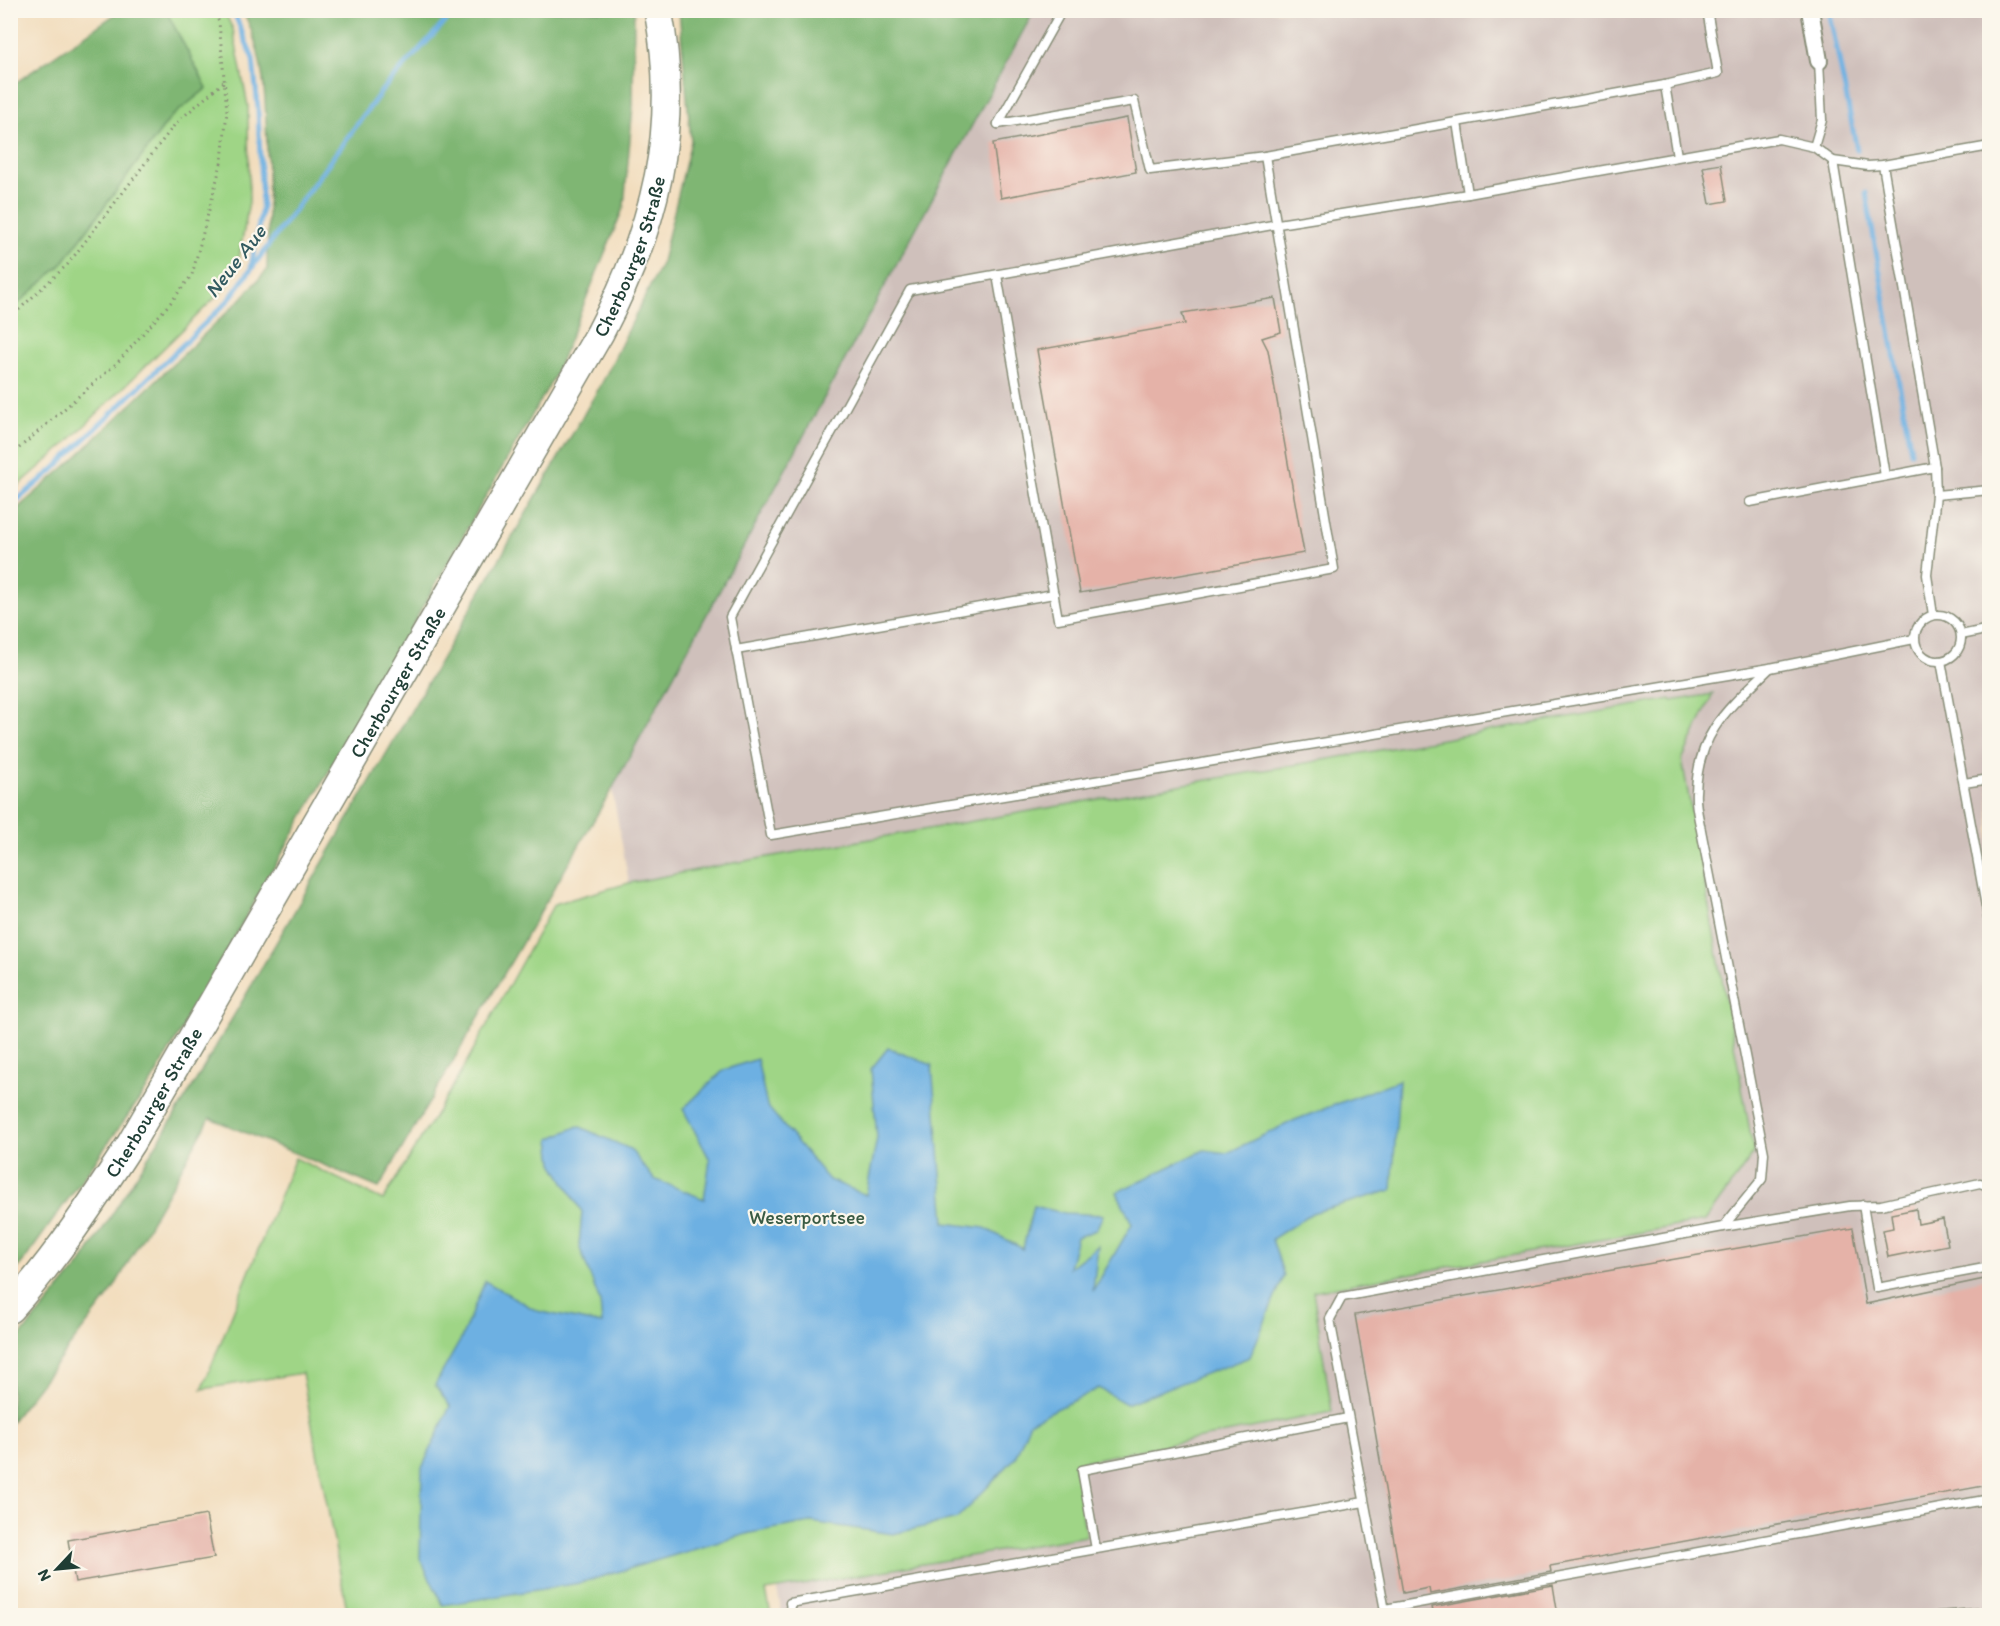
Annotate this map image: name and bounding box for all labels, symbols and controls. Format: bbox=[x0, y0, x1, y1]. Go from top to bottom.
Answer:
street label: Cherbourger Straße bbox=[588, 174, 670, 341]
water label: Neue Aue bbox=[199, 219, 272, 302]
street label: Cherbourger Straße bbox=[345, 602, 451, 762]
street label: Cherbourger Straße bbox=[100, 1023, 207, 1182]
park label: Weserportsee bbox=[749, 1205, 865, 1229]
north arrow bbox=[27, 1539, 87, 1599]
text: N bbox=[33, 1566, 55, 1584]

